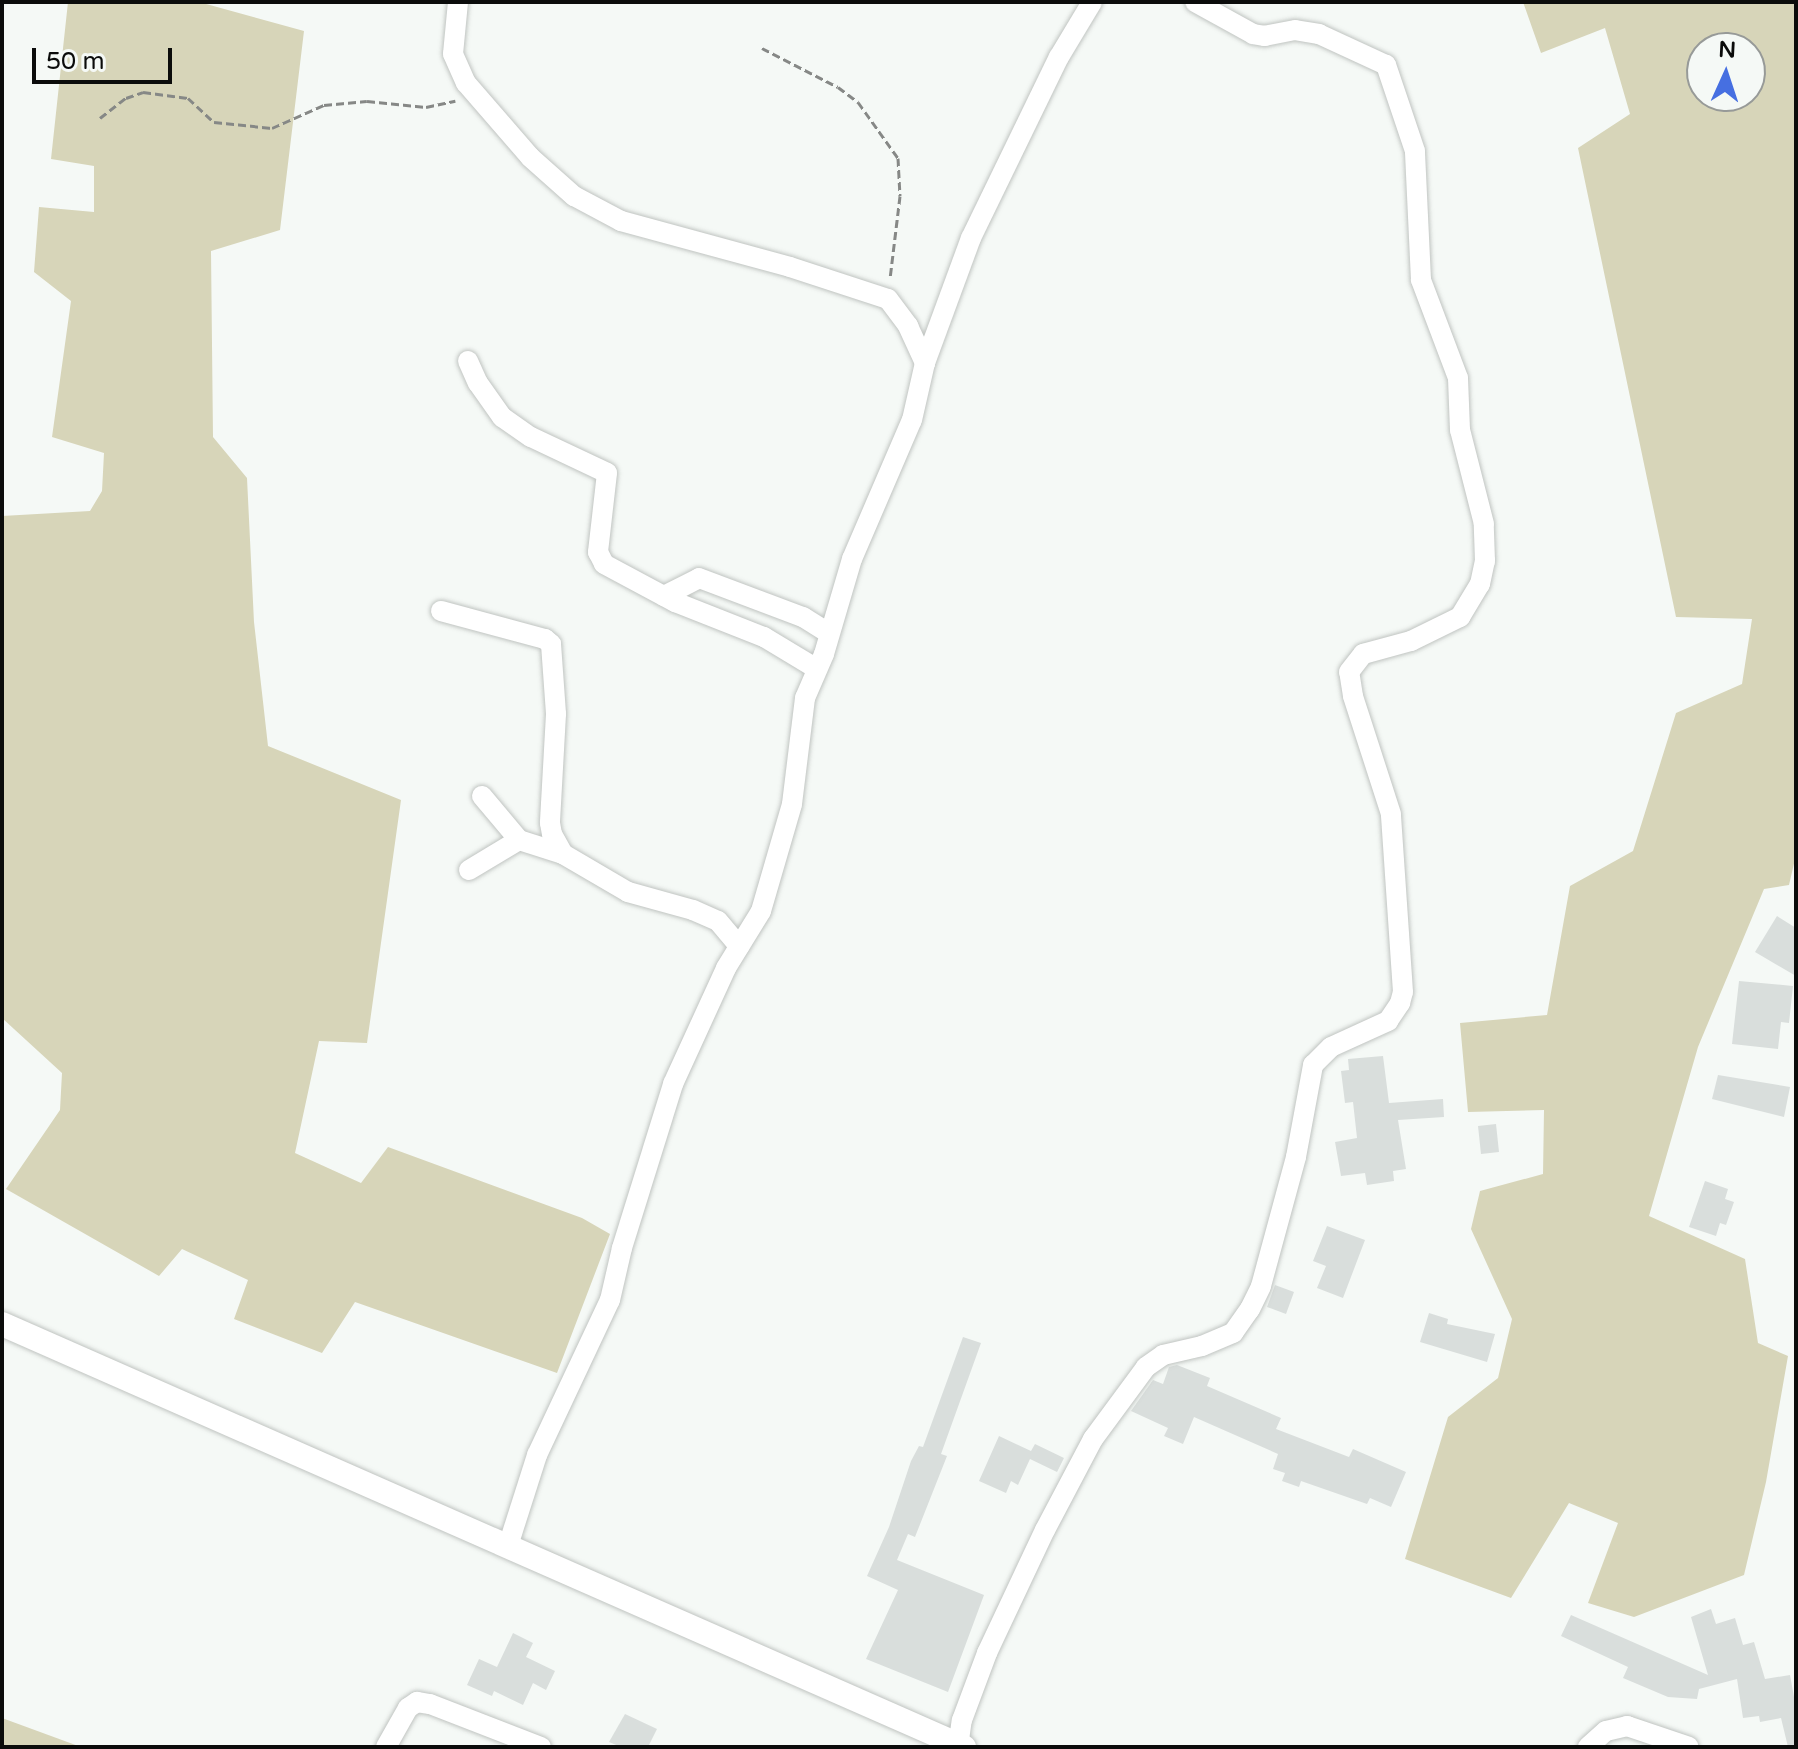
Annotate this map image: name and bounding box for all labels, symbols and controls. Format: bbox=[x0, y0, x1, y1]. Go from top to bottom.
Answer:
scale bar bbox=[36, 32, 176, 82]
north arrow bbox=[1686, 32, 1766, 112]
text: N bbox=[1718, 37, 1737, 63]
text: 50 m bbox=[46, 47, 104, 76]

